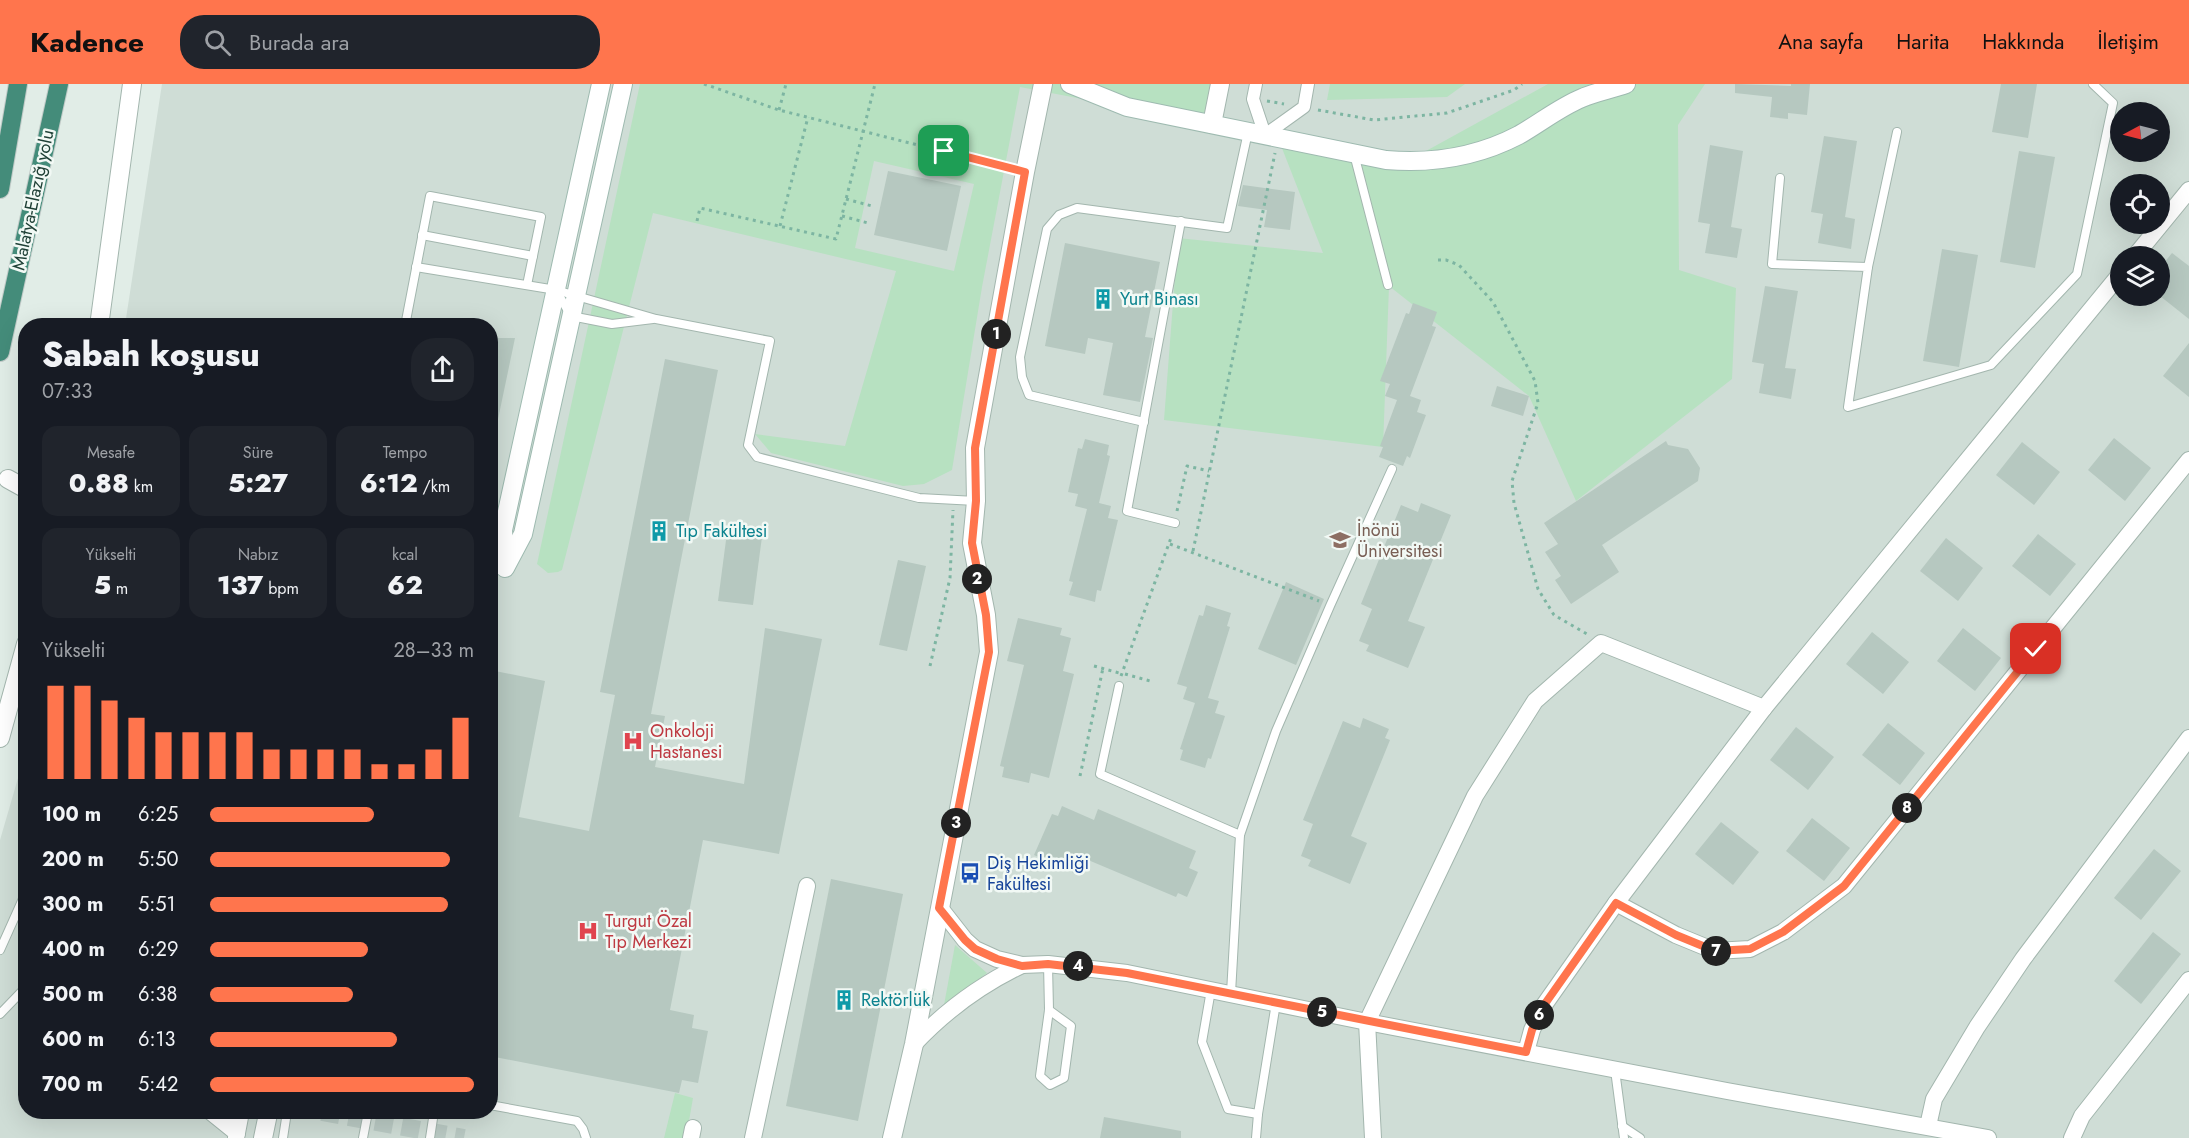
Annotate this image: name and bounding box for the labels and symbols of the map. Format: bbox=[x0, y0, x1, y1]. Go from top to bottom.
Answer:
north arrow bbox=[2110, 102, 2170, 162]
pin bbox=[918, 125, 969, 176]
street label: Malatya-Elazığ yolu bbox=[5, 127, 61, 273]
place label: Yurt Binası bbox=[1120, 286, 1199, 312]
building icon: Yurt Binası bbox=[1091, 287, 1115, 311]
pin: 1 bbox=[981, 319, 1011, 349]
place label: İnönü Üniversitesi bbox=[1357, 517, 1443, 564]
place label: Tıp Fakültesi bbox=[676, 518, 767, 544]
building icon: Tıp Fakültesi bbox=[647, 519, 671, 543]
school or university icon: İnönü Üniversitesi bbox=[1328, 528, 1352, 552]
pin: 2 bbox=[962, 564, 992, 594]
pin bbox=[2010, 623, 2061, 674]
place label: Onkoloji Hastanesi bbox=[650, 718, 722, 765]
hospital icon: Onkoloji Hastanesi bbox=[621, 729, 645, 753]
pin: 8 bbox=[1892, 793, 1922, 823]
pin: 3 bbox=[941, 808, 971, 838]
place label: Diş Hekimliği Fakültesi bbox=[987, 850, 1089, 897]
bus stop icon: Diş Hekimliği Fakültesi bbox=[958, 861, 982, 885]
place label: Turgut Özal Tıp Merkezi bbox=[605, 908, 692, 955]
hospital icon: Turgut Özal Tıp Merkezi bbox=[576, 919, 600, 943]
pin: 7 bbox=[1701, 936, 1731, 966]
pin: 4 bbox=[1063, 951, 1093, 981]
place label: Rektörlük bbox=[861, 987, 930, 1013]
building icon: Rektörlük bbox=[832, 988, 856, 1012]
pin: 5 bbox=[1307, 997, 1337, 1027]
pin: 6 bbox=[1524, 1000, 1554, 1030]

